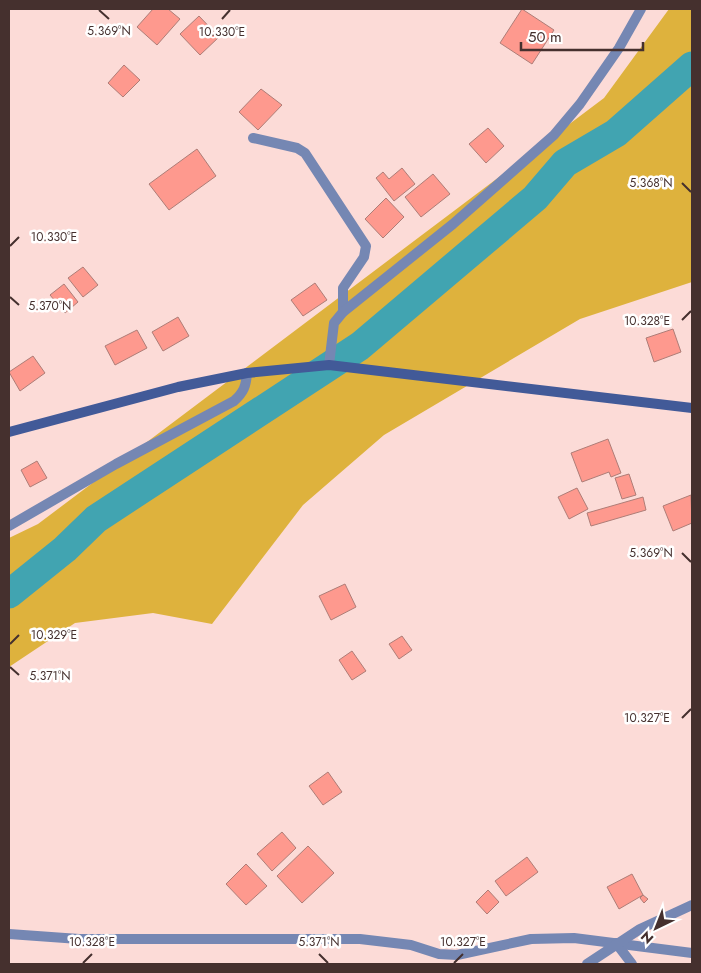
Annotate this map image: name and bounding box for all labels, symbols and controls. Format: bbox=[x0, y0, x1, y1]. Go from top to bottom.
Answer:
scale bar bbox=[521, 20, 644, 52]
text: 5.369°N bbox=[87, 22, 131, 40]
text: 10.330°E bbox=[199, 23, 245, 41]
text: 50 m bbox=[528, 26, 562, 48]
text: 5.368°N bbox=[629, 174, 673, 192]
text: 10.330°E bbox=[31, 228, 77, 246]
text: 5.370°N bbox=[29, 297, 71, 315]
text: 10.328°E bbox=[624, 312, 670, 330]
text: 5.369°N bbox=[629, 544, 673, 562]
text: 10.329°E bbox=[31, 626, 77, 644]
text: 5.371°N bbox=[29, 667, 71, 685]
text: 10.327°E bbox=[624, 709, 670, 727]
north arrow bbox=[631, 903, 681, 953]
text: N bbox=[636, 926, 658, 949]
text: 10.328°E bbox=[69, 933, 115, 951]
text: 5.371°N bbox=[298, 933, 340, 951]
text: 10.327°E bbox=[440, 933, 486, 951]

